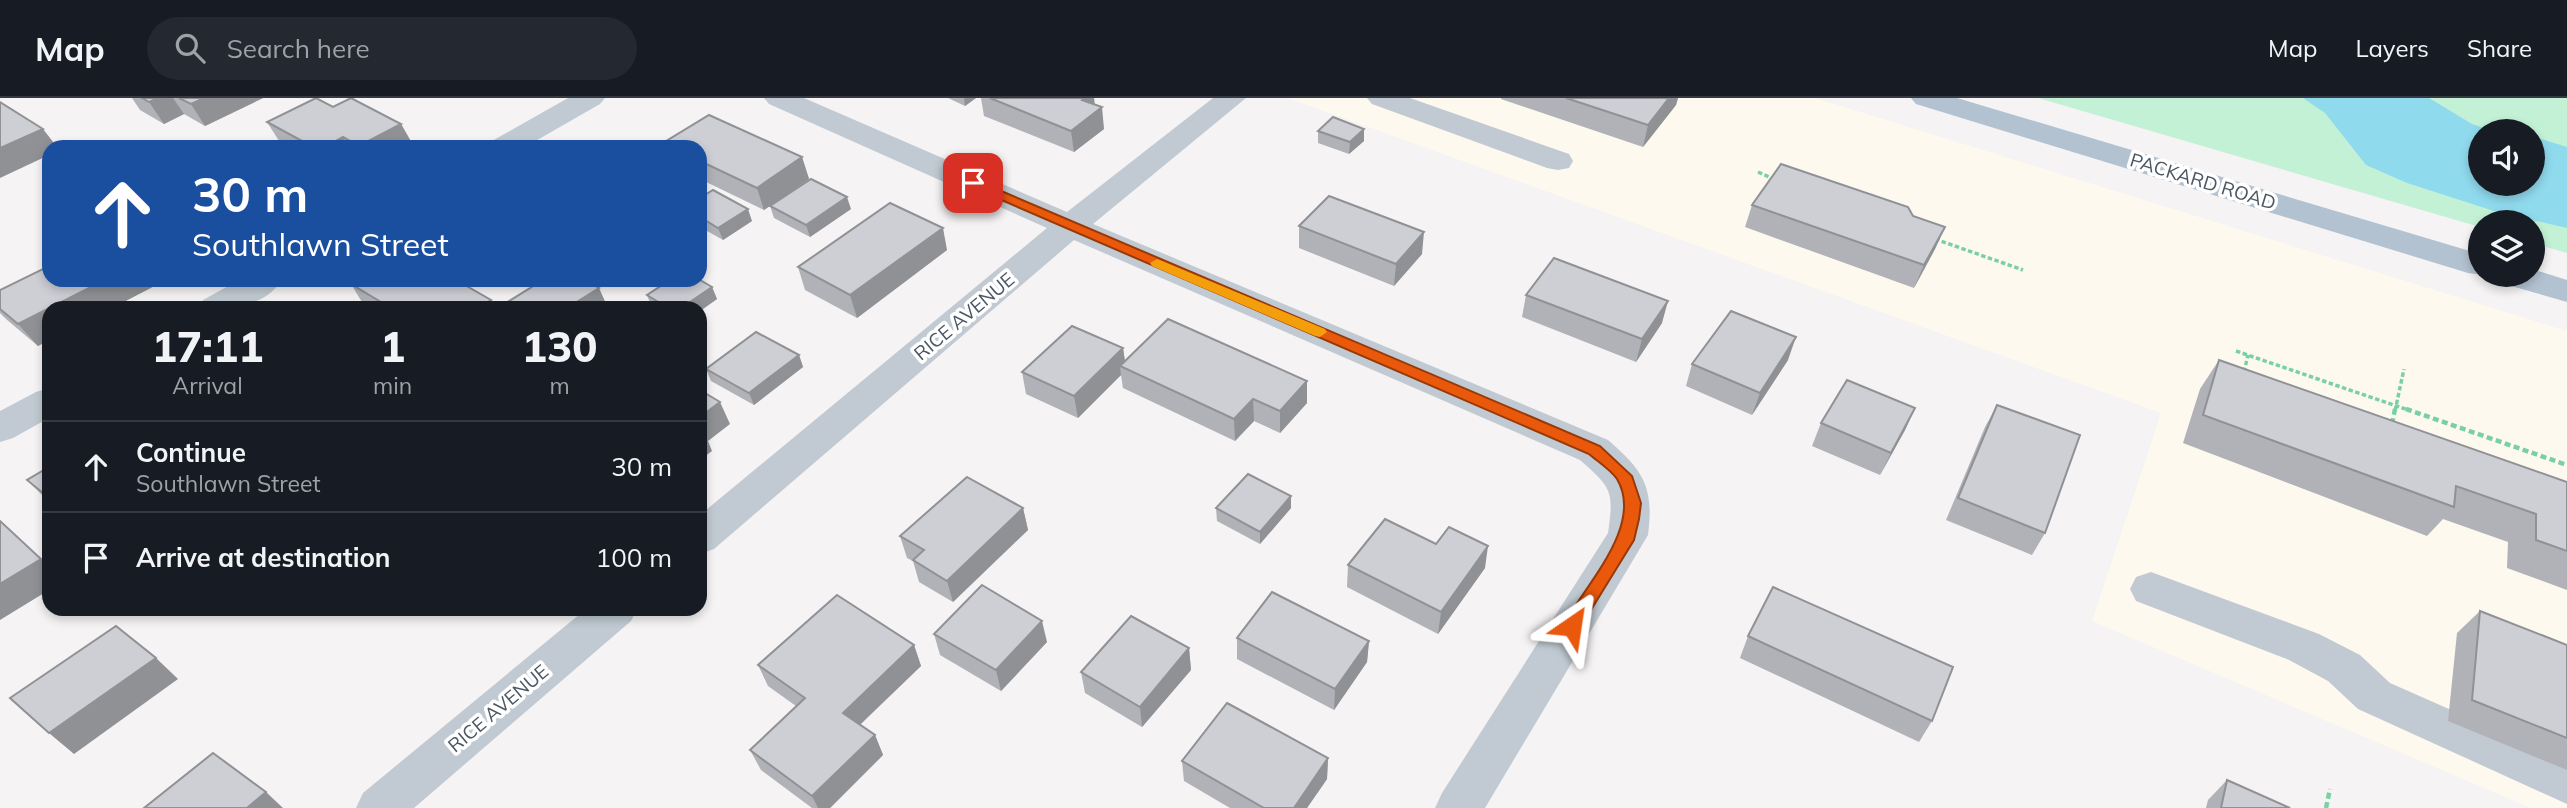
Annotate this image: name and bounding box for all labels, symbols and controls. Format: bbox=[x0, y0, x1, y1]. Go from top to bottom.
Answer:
search box bbox=[147, 17, 637, 80]
text: Map bbox=[35, 28, 105, 69]
icon: search bbox=[171, 29, 209, 67]
text: Search here bbox=[227, 32, 370, 65]
text: Map bbox=[2268, 33, 2317, 63]
text: Layers bbox=[2355, 33, 2429, 63]
text: Share bbox=[2467, 33, 2532, 63]
map controls bbox=[2468, 119, 2545, 287]
button: sound bbox=[2468, 119, 2545, 196]
street label: PACKARD ROAD bbox=[2127, 147, 2279, 215]
pin bbox=[943, 153, 1003, 213]
text: 30 m bbox=[192, 163, 308, 224]
icon: arrive bbox=[954, 164, 992, 202]
icon: ahead bbox=[77, 168, 168, 259]
button: layers bbox=[2468, 210, 2545, 287]
text: Southlawn Street bbox=[192, 224, 449, 264]
street label: RICE AVENUE bbox=[909, 267, 1019, 365]
text: 17:11 bbox=[152, 320, 263, 373]
text: 1 bbox=[380, 320, 405, 373]
text: 130 bbox=[522, 320, 597, 373]
text: Arrival bbox=[172, 371, 243, 400]
text: min bbox=[373, 371, 412, 400]
text: m bbox=[549, 371, 570, 400]
text: Continue bbox=[136, 436, 246, 469]
icon: ahead bbox=[77, 448, 115, 486]
text: 30 m bbox=[611, 450, 672, 483]
text: Southlawn Street bbox=[136, 469, 321, 498]
icon: arrive bbox=[77, 539, 115, 577]
text: Arrive at destination bbox=[136, 541, 391, 574]
text: 100 m bbox=[596, 541, 672, 574]
position arrow bbox=[1535, 589, 1609, 663]
street label: RICE AVENUE bbox=[443, 659, 553, 757]

